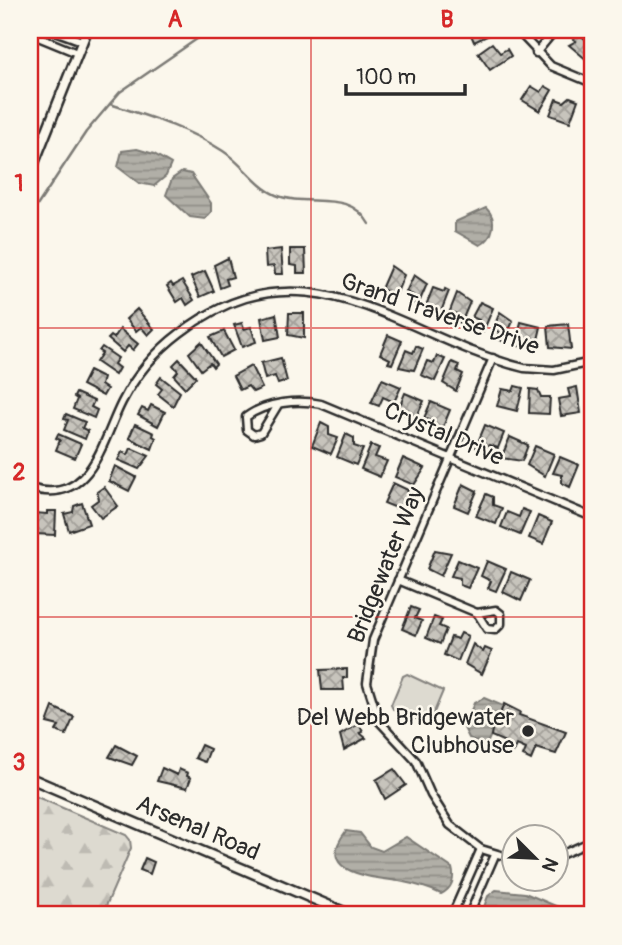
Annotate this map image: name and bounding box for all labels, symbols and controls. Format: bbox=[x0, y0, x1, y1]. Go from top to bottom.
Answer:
text: A bbox=[168, 5, 183, 34]
text: B bbox=[440, 5, 454, 34]
scale bar bbox=[346, 52, 464, 96]
text: 100 m bbox=[356, 64, 416, 91]
text: 1 bbox=[15, 169, 24, 198]
street label: Grand Traverse Drive bbox=[337, 266, 543, 362]
street label: Crystal Drive bbox=[380, 396, 508, 472]
text: 2 bbox=[13, 458, 26, 487]
street label: Bridgewater Way bbox=[342, 483, 430, 647]
place label: Del Webb Bridgewater Clubhouse bbox=[296, 703, 514, 760]
marker: Del Webb Bridgewater Clubhouse bbox=[520, 723, 536, 739]
text: 3 bbox=[13, 748, 25, 777]
street label: Arsenal Road bbox=[132, 789, 264, 867]
north arrow bbox=[500, 822, 570, 892]
text: N bbox=[536, 854, 563, 875]

